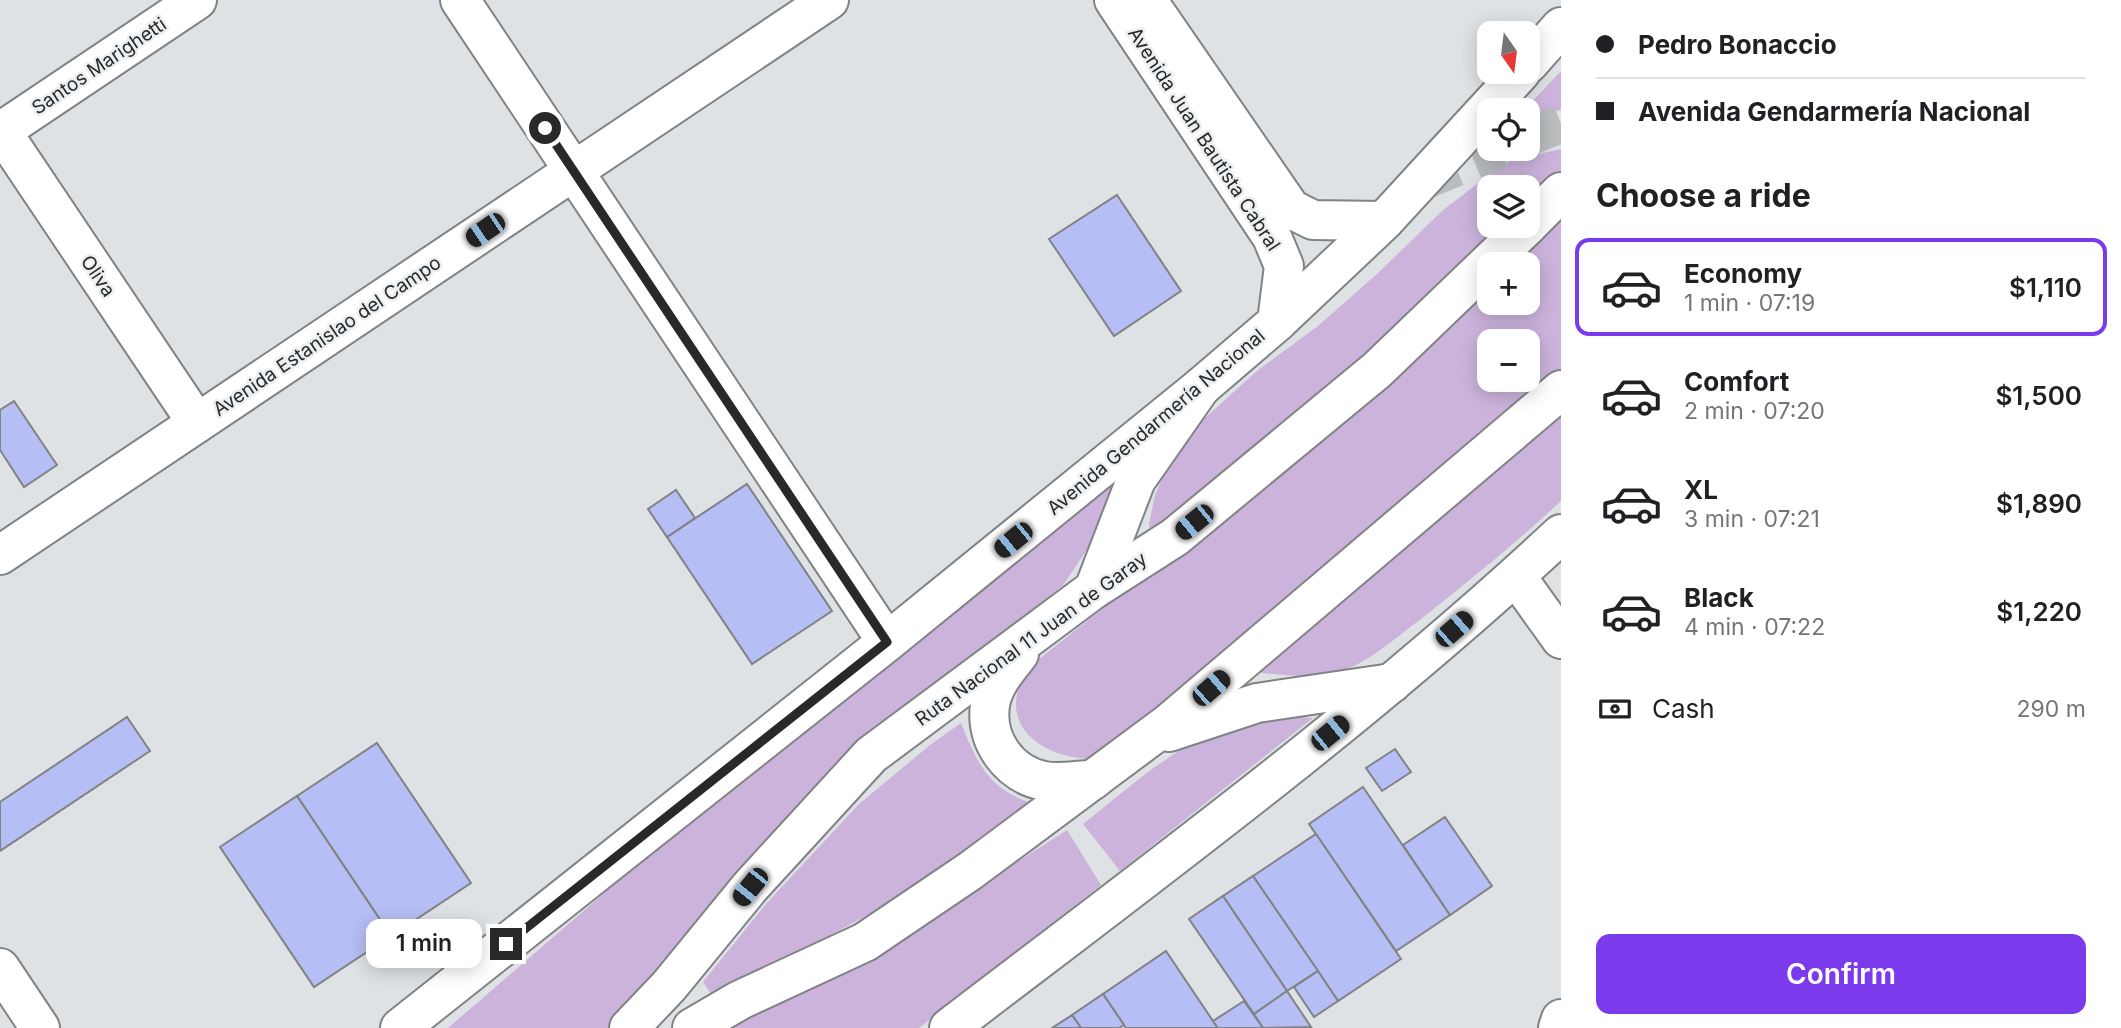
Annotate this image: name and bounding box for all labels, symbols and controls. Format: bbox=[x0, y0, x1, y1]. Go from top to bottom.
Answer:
street label: Santos Marighetti bbox=[27, 12, 171, 120]
north arrow bbox=[1477, 21, 1540, 84]
map controls bbox=[1477, 21, 1540, 392]
street label: Avenida Juan Bautista Cabral bbox=[1123, 23, 1285, 255]
text: Pedro Bonaccio bbox=[1638, 29, 1837, 60]
text: Avenida Gendarmería Nacional bbox=[1638, 96, 2030, 127]
button: locate bbox=[1477, 98, 1540, 161]
route start bbox=[529, 112, 561, 144]
button: layers bbox=[1477, 175, 1540, 238]
text: Choose a ride bbox=[1596, 176, 1811, 215]
car bbox=[462, 210, 509, 250]
street label: Oliva bbox=[76, 251, 120, 301]
street label: Avenida Estanislao del Campo bbox=[209, 251, 445, 421]
button: + bbox=[1477, 252, 1540, 315]
icon: car bbox=[1600, 256, 1663, 319]
text: Economy bbox=[1684, 258, 1802, 289]
text: $1,110 bbox=[2009, 272, 2082, 303]
text: 1 min · 07:19 bbox=[1684, 289, 1815, 317]
street label: Avenida Gendarmería Nacional bbox=[1042, 324, 1270, 520]
button: − bbox=[1477, 329, 1540, 392]
icon: car bbox=[1600, 364, 1663, 427]
text: Comfort bbox=[1684, 366, 1789, 397]
text: $1,500 bbox=[1995, 380, 2082, 411]
text: 2 min · 07:20 bbox=[1684, 397, 1825, 425]
icon: car bbox=[1600, 472, 1663, 535]
text: XL bbox=[1684, 474, 1718, 505]
text: $1,890 bbox=[1996, 488, 2082, 519]
car bbox=[1172, 501, 1217, 543]
text: 3 min · 07:21 bbox=[1684, 505, 1820, 533]
car bbox=[991, 519, 1036, 561]
street label: Ruta Nacional 11 Juan de Garay bbox=[911, 547, 1152, 731]
icon: car bbox=[1600, 580, 1663, 643]
text: Black bbox=[1684, 582, 1754, 613]
text: $1,220 bbox=[1996, 596, 2082, 627]
car bbox=[1432, 607, 1477, 651]
text: 4 min · 07:22 bbox=[1684, 613, 1825, 641]
car bbox=[1189, 666, 1234, 710]
icon: cash bbox=[1596, 690, 1634, 728]
text: Cash bbox=[1652, 693, 1715, 724]
text: 290 m bbox=[2017, 695, 2086, 723]
car bbox=[1308, 712, 1353, 754]
car bbox=[729, 864, 772, 910]
callout: 1 min bbox=[366, 920, 482, 968]
route end bbox=[490, 928, 522, 960]
text: 1 min bbox=[396, 929, 452, 957]
button: Confirm bbox=[1596, 934, 2086, 1014]

